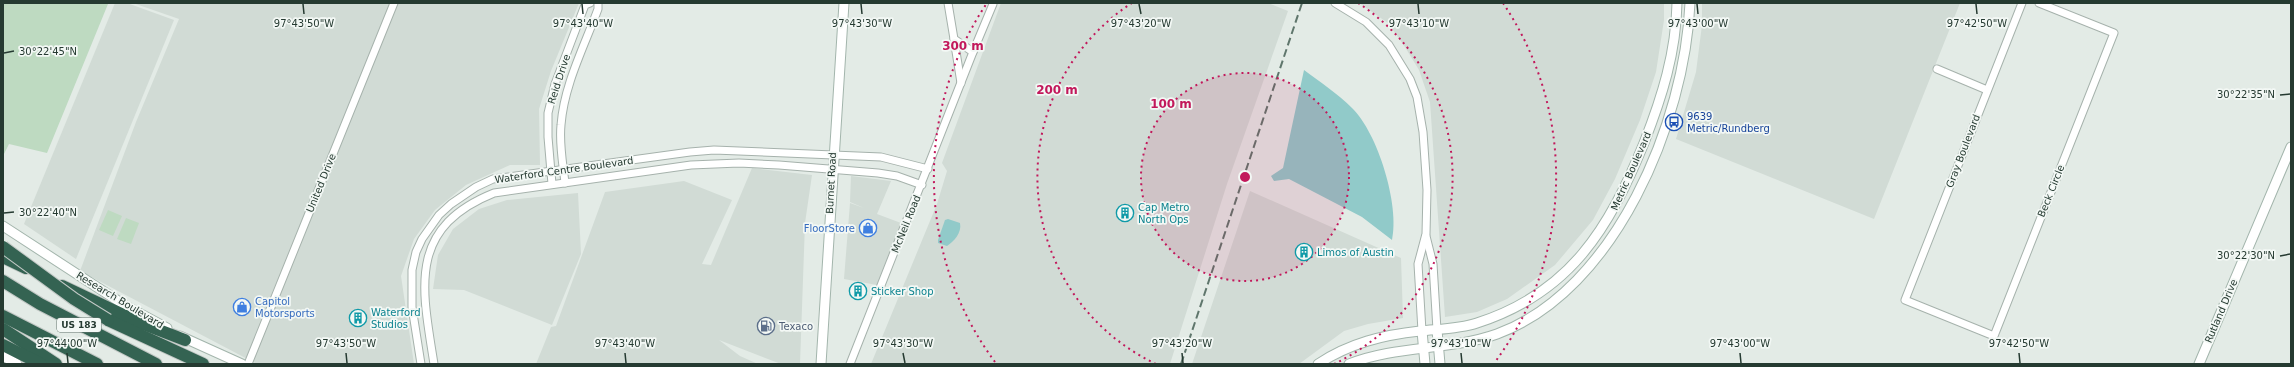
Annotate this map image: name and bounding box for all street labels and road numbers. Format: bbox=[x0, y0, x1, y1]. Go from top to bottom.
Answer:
street label: Reid Drive bbox=[546, 53, 572, 105]
street label: Gray Boulevard bbox=[1944, 113, 1982, 189]
street label: Metric Boulevard bbox=[1609, 130, 1653, 212]
street label: United Drive bbox=[304, 152, 338, 214]
street label: Burnet Road bbox=[824, 152, 838, 214]
street label: Waterford Centre Boulevard bbox=[494, 155, 634, 185]
street label: Beck Circle bbox=[2035, 163, 2067, 219]
street label: McNeil Road bbox=[889, 193, 923, 255]
street label: Research Boulevard bbox=[74, 270, 166, 330]
street label: Rutland Drive bbox=[2203, 277, 2239, 345]
road number: US 183 bbox=[57, 318, 101, 332]

